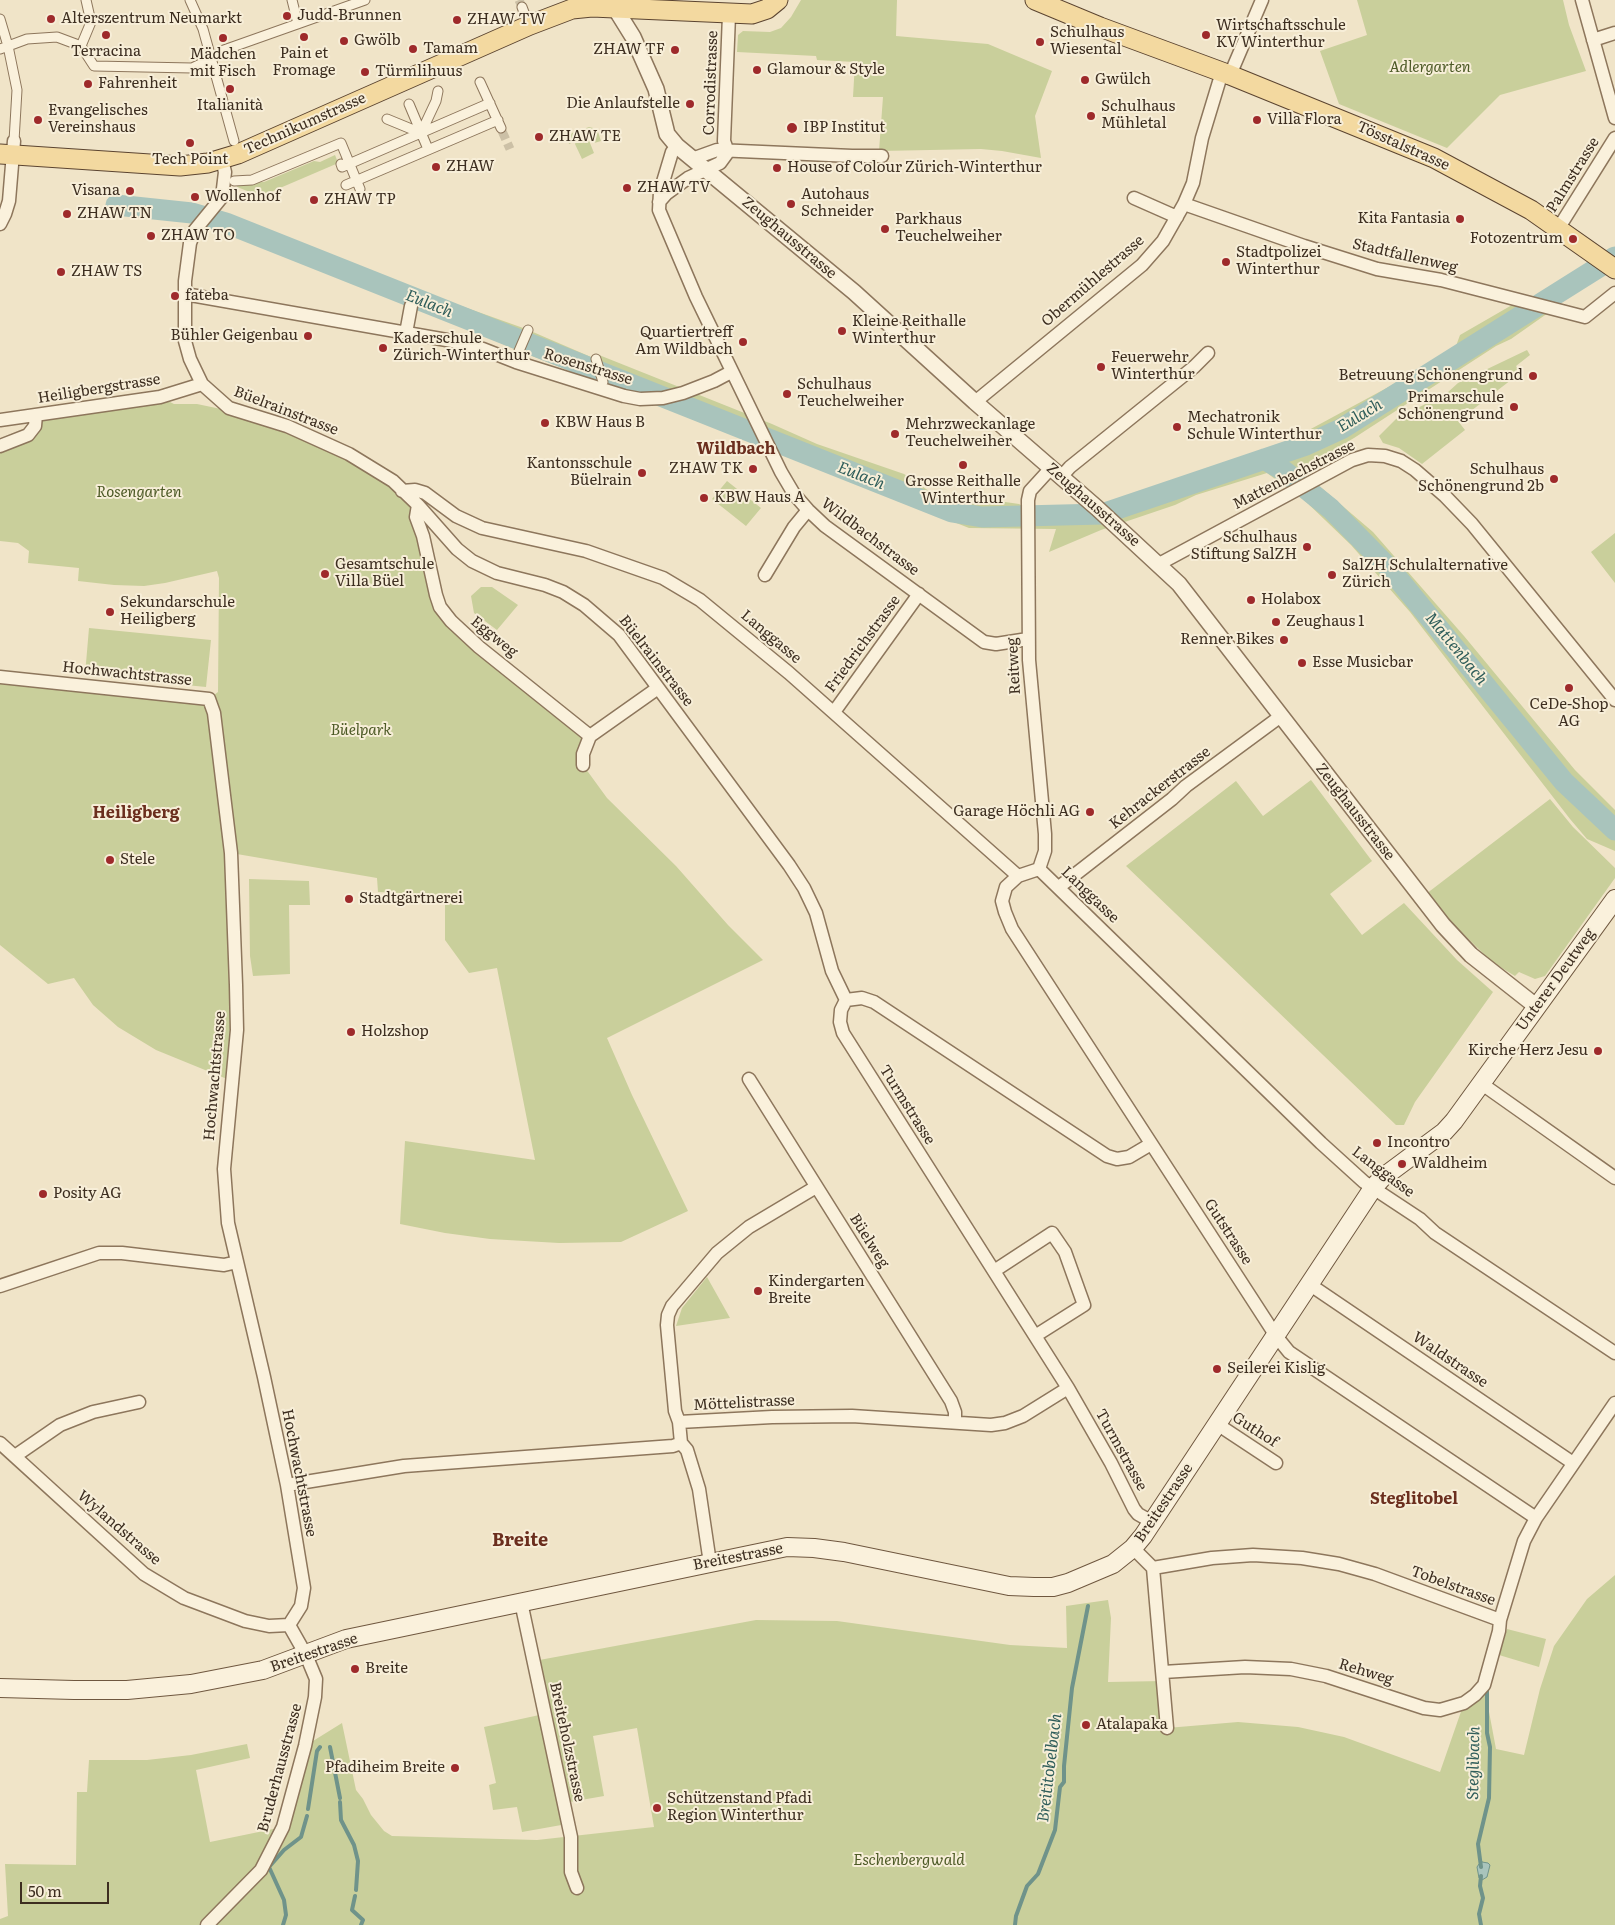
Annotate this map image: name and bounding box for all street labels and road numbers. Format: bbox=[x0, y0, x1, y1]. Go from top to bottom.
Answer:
street label: Corrodistrasse bbox=[700, 30, 722, 136]
street label: Technikumstrasse bbox=[241, 89, 369, 159]
street label: Tösstalstrasse bbox=[1354, 117, 1452, 175]
street label: Palmstrasse bbox=[1543, 134, 1603, 216]
street label: Zeughausstrasse bbox=[738, 193, 840, 283]
street label: Obermühlestrasse bbox=[1038, 232, 1148, 330]
street label: Stadtfallenweg bbox=[1351, 235, 1459, 277]
street label: Rosenstrasse bbox=[541, 345, 635, 389]
street label: Heiligbergstrasse bbox=[36, 370, 162, 408]
street label: Büelrainstrasse bbox=[231, 383, 341, 439]
street label: Mattenbachstrasse bbox=[1230, 436, 1358, 514]
street label: Zeughausstrasse bbox=[1043, 460, 1143, 550]
street label: Wildbachstrasse bbox=[817, 494, 923, 580]
street label: Friedrichstrasse bbox=[822, 592, 904, 696]
street label: Langgasse bbox=[737, 607, 805, 667]
street label: Büelrainstrasse bbox=[615, 612, 697, 710]
street label: Eggweg bbox=[467, 613, 521, 661]
street label: Reitweg bbox=[1004, 637, 1024, 695]
street label: Hochwachtstrasse bbox=[61, 658, 193, 690]
street label: Kehrackerstrasse bbox=[1106, 743, 1214, 833]
street label: Zeughausstrasse bbox=[1312, 760, 1398, 864]
street label: Langgasse bbox=[1057, 863, 1123, 927]
street label: Unterer Deutweg bbox=[1513, 925, 1599, 1035]
street label: Hochwachtstrasse bbox=[200, 1010, 230, 1142]
street label: Turmstrasse bbox=[875, 1062, 939, 1148]
street label: Langgasse bbox=[1348, 1143, 1418, 1201]
street label: Gutstrasse bbox=[1200, 1196, 1256, 1268]
street label: Büelweg bbox=[845, 1211, 893, 1271]
street label: Waldstrasse bbox=[1409, 1328, 1491, 1392]
street label: Möttelistrasse bbox=[693, 1391, 795, 1415]
street label: Turmstrasse bbox=[1091, 1406, 1151, 1494]
street label: Hochwachtstrasse bbox=[278, 1407, 320, 1539]
street label: Guthof bbox=[1229, 1409, 1281, 1451]
street label: Breitestrasse bbox=[1131, 1460, 1197, 1546]
street label: Wylandstrasse bbox=[74, 1487, 164, 1569]
street label: Breitestrasse bbox=[691, 1539, 785, 1575]
street label: Tobelstrasse bbox=[1408, 1562, 1498, 1610]
street label: Breitestrasse bbox=[268, 1630, 360, 1676]
street label: Rehweg bbox=[1337, 1655, 1395, 1689]
street label: Breiteholzstrasse bbox=[545, 1680, 589, 1804]
street label: Bruderhausstrasse bbox=[254, 1702, 306, 1834]

